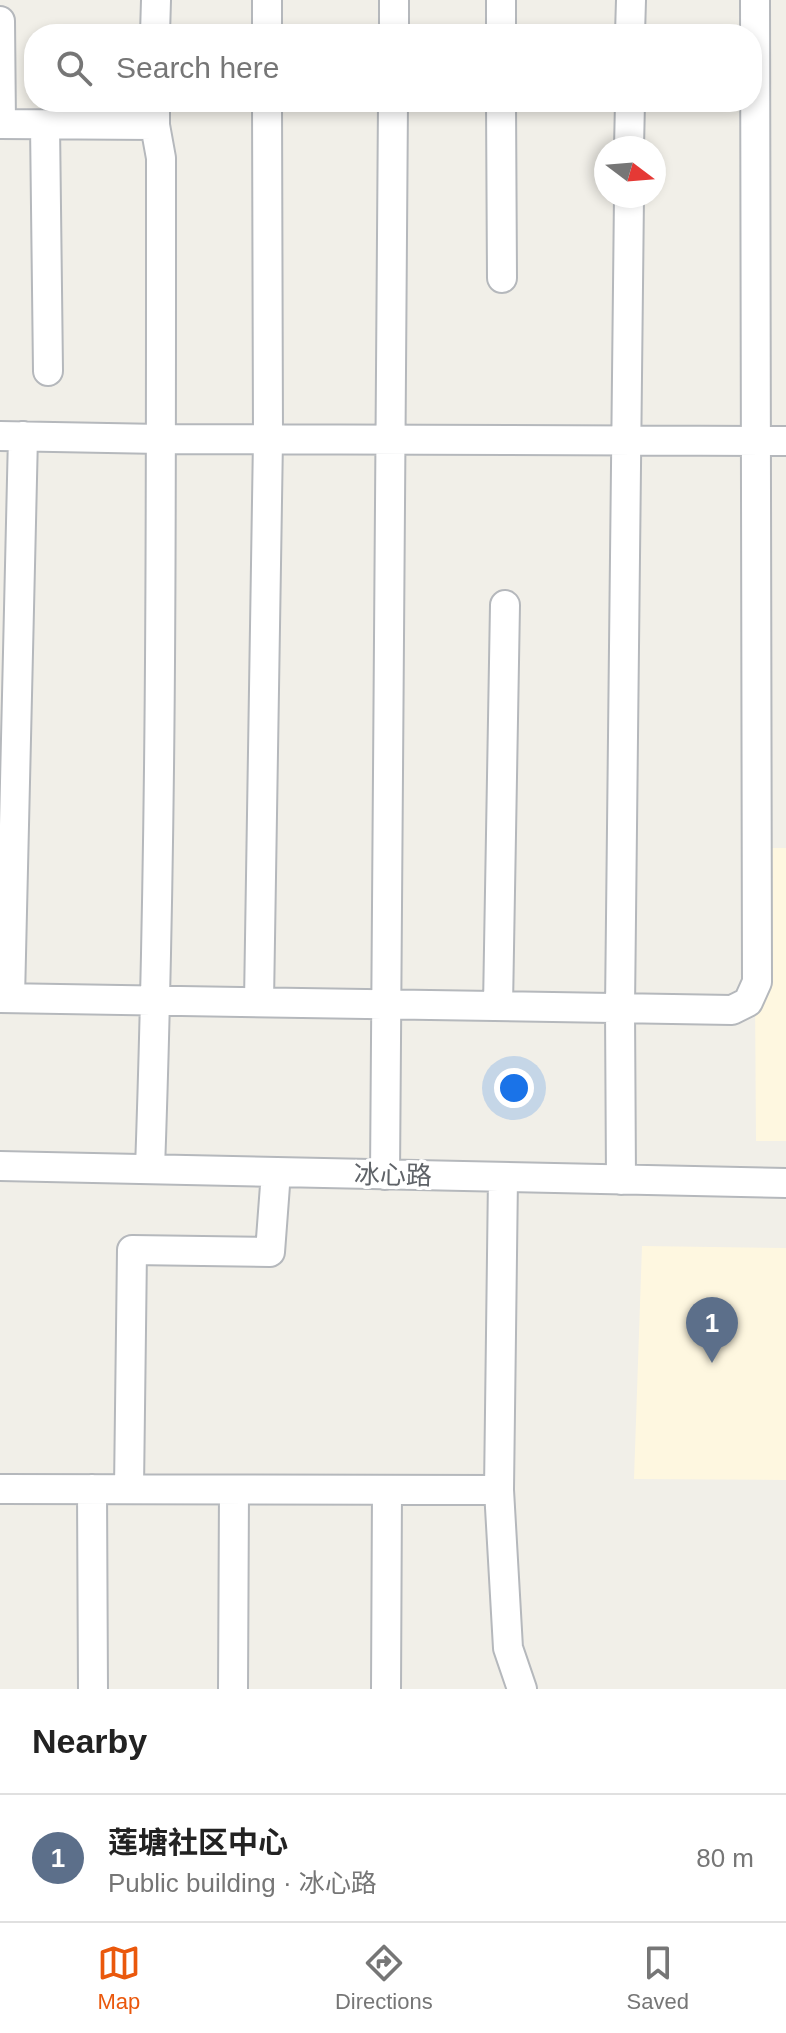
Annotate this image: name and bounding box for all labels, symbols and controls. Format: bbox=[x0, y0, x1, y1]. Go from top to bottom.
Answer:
search box bbox=[24, 24, 762, 112]
icon: search bbox=[52, 46, 96, 90]
text: Search here bbox=[116, 51, 279, 84]
north arrow bbox=[594, 136, 666, 208]
your location bbox=[494, 1068, 534, 1108]
street label: 冰心路 bbox=[354, 1159, 432, 1191]
pin: 1 bbox=[686, 1297, 738, 1363]
text: Nearby bbox=[32, 1722, 147, 1760]
text: 莲塘社区中心 bbox=[108, 1826, 288, 1859]
text: 1 bbox=[51, 1843, 65, 1873]
text: 80 m bbox=[696, 1843, 754, 1873]
text: Public building · 冰心路 bbox=[108, 1868, 377, 1898]
tab: Map bbox=[97, 1941, 141, 2015]
tab: Directions bbox=[335, 1941, 433, 2015]
tab: Saved bbox=[627, 1941, 689, 2015]

